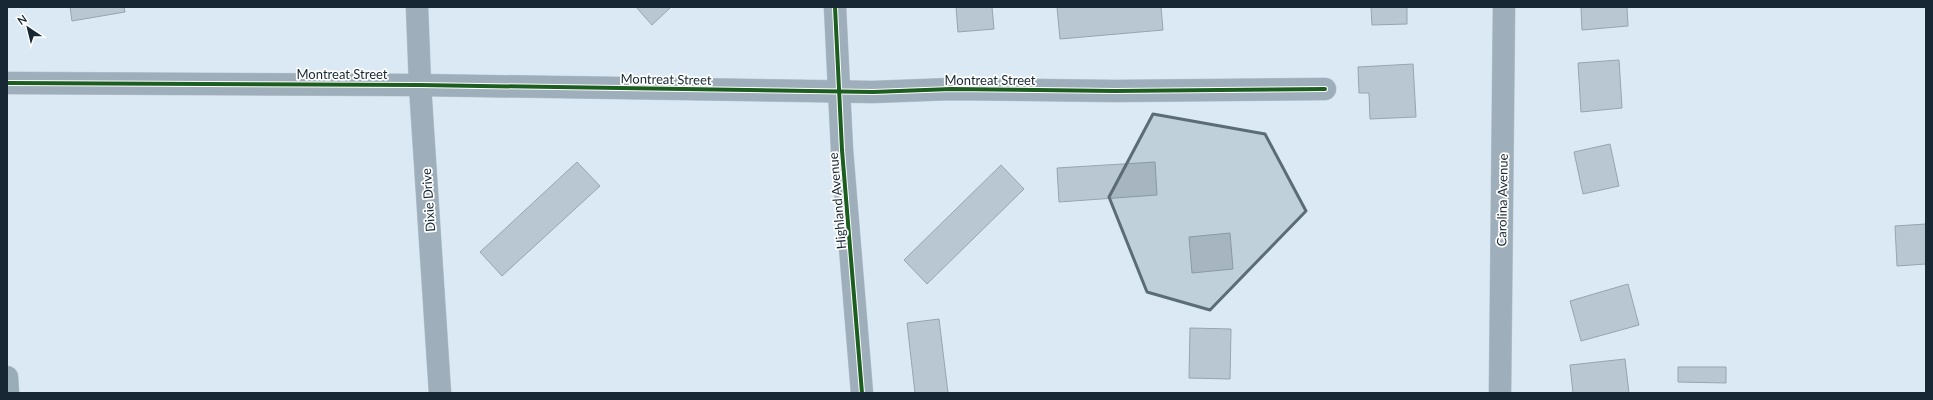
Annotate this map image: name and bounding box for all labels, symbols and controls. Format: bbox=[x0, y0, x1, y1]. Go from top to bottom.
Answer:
north arrow bbox=[8, 8, 48, 48]
text: N bbox=[15, 12, 29, 27]
street label: Montreat Street bbox=[297, 66, 388, 82]
street label: Montreat Street bbox=[620, 70, 712, 88]
street label: Montreat Street bbox=[945, 72, 1036, 88]
street label: Highland Avenue bbox=[825, 152, 849, 250]
street label: Carolina Avenue bbox=[1493, 153, 1511, 247]
street label: Dixie Drive bbox=[418, 168, 438, 232]

